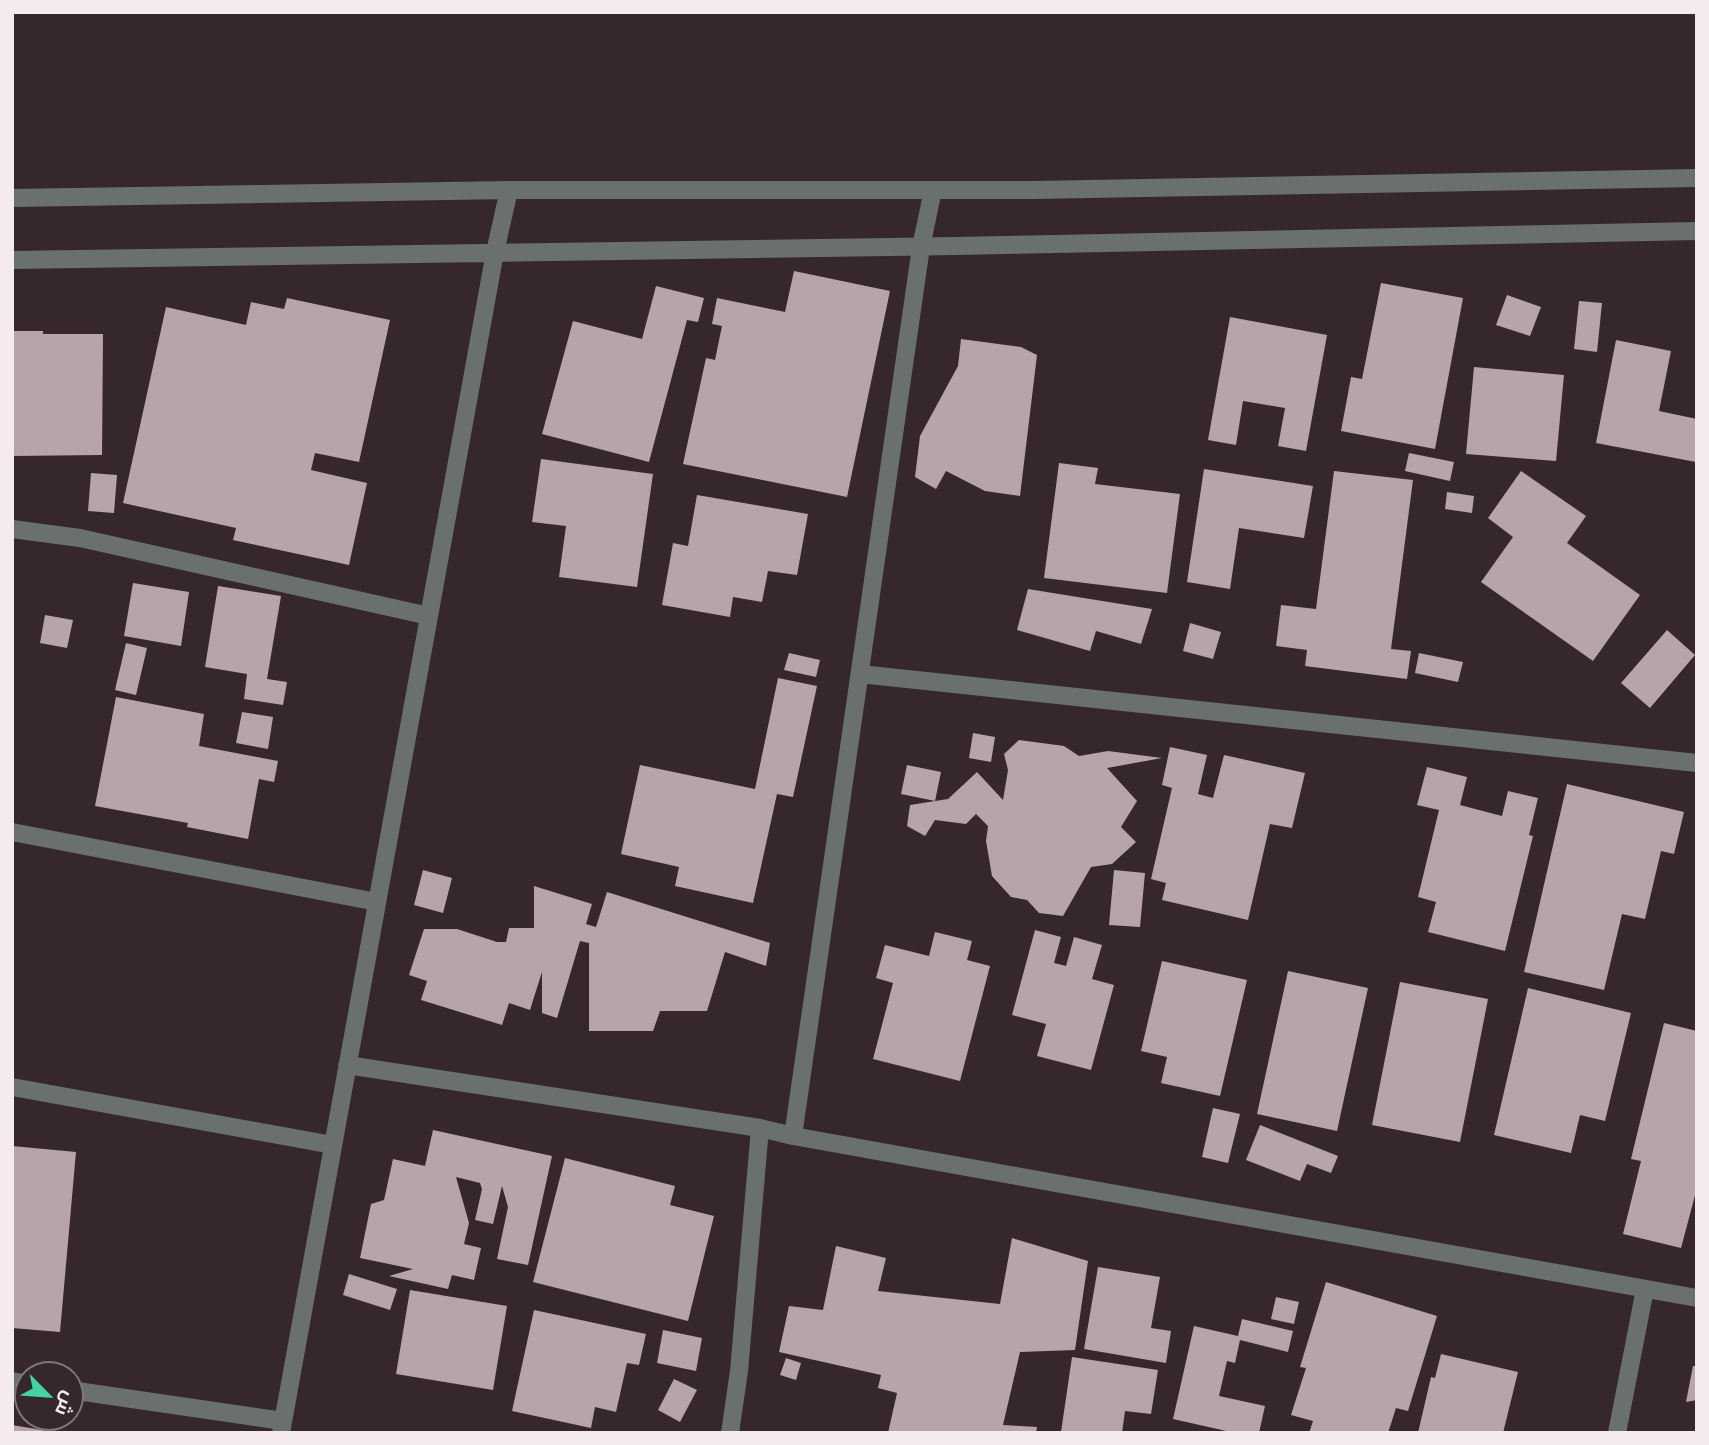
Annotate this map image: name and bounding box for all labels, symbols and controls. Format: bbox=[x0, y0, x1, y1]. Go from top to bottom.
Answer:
north arrow bbox=[14, 1361, 84, 1431]
text: ش bbox=[49, 1387, 83, 1421]

